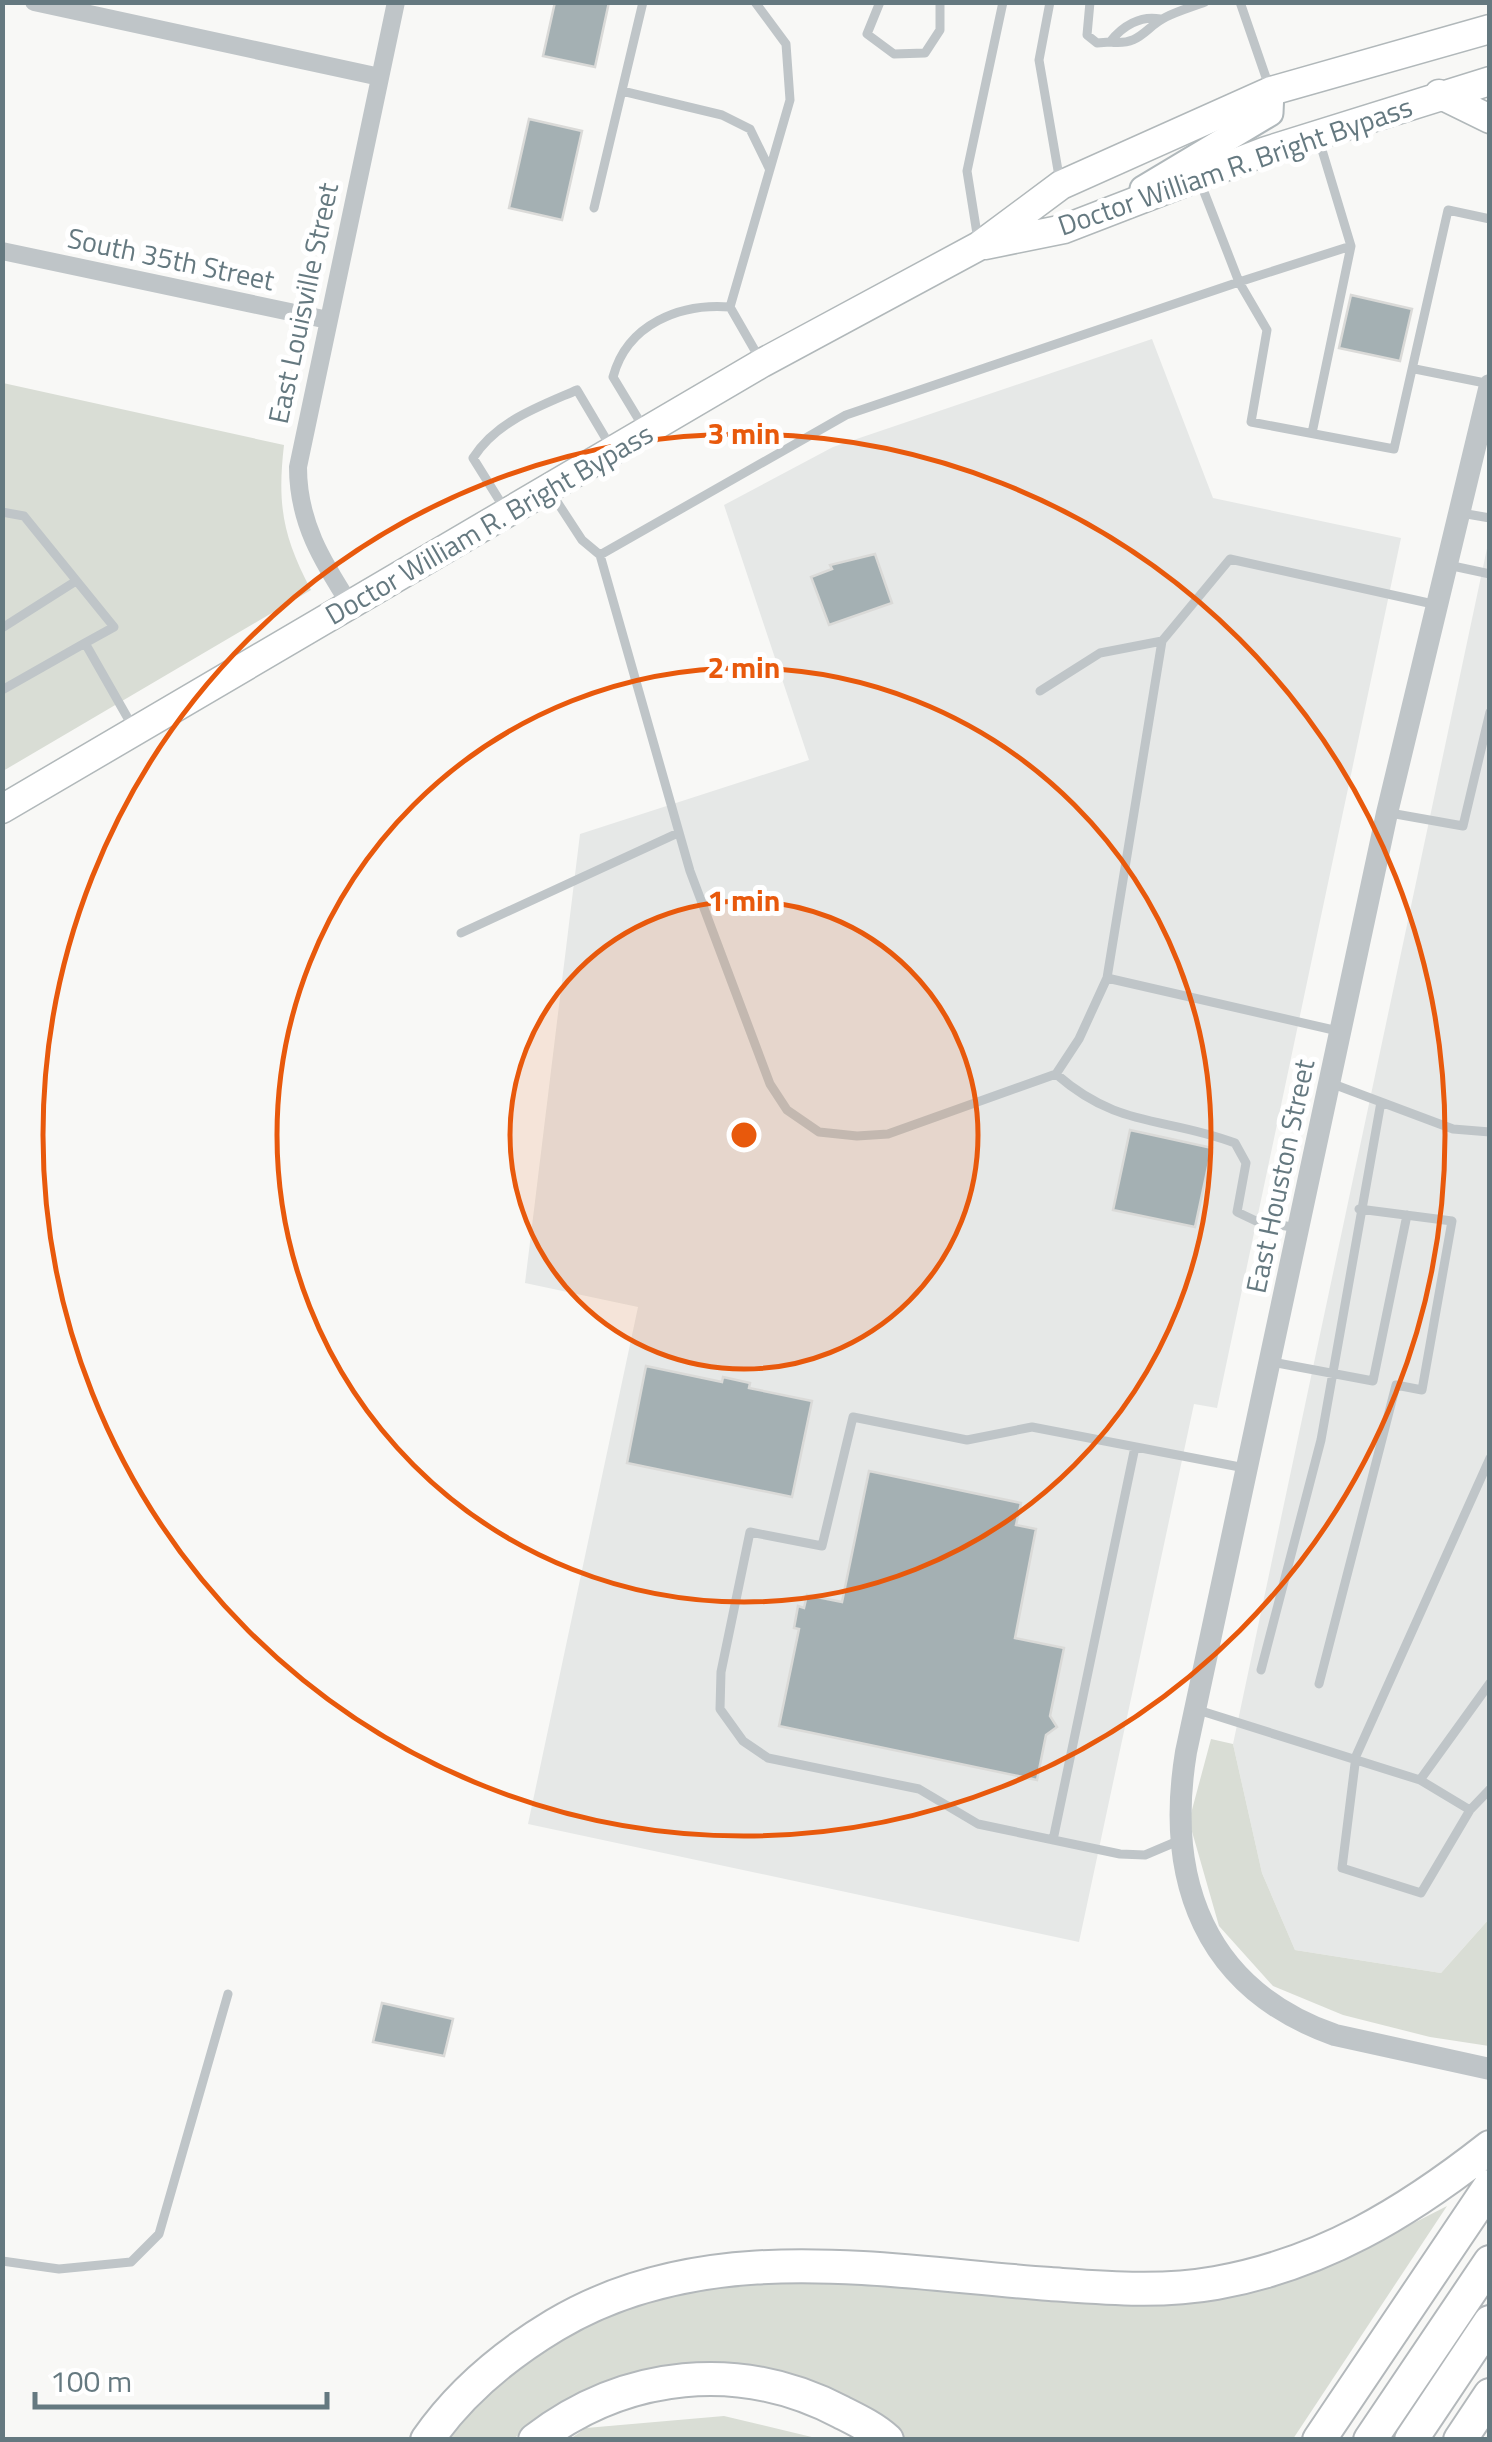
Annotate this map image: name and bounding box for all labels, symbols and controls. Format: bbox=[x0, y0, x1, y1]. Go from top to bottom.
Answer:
street label: Doctor William R. Bright Bypass bbox=[1052, 85, 1418, 246]
street label: East Louisville Street bbox=[256, 178, 349, 427]
street label: South 35th Street bbox=[64, 216, 279, 301]
text: 3 min bbox=[708, 410, 780, 456]
street label: Doctor William R. Bright Bypass bbox=[317, 412, 661, 635]
text: 2 min bbox=[708, 644, 780, 690]
text: 1 min bbox=[708, 877, 780, 923]
street label: East Houston Street bbox=[1234, 1055, 1325, 1297]
centre of rings bbox=[726, 1117, 762, 1153]
scale bar bbox=[35, 2347, 328, 2409]
text: 100 m bbox=[50, 2358, 132, 2404]

